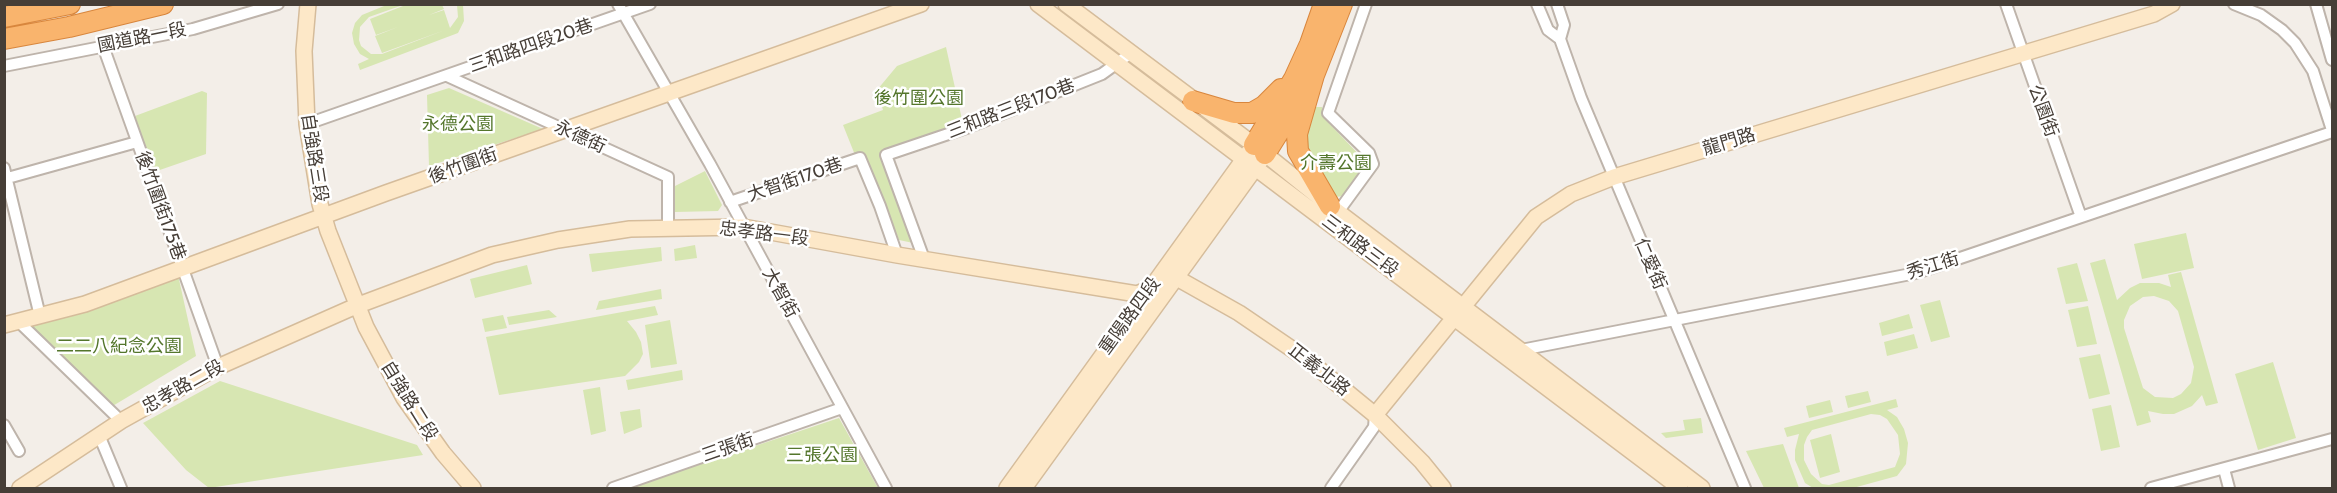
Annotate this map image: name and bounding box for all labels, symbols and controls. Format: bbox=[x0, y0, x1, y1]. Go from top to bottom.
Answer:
street label: 三和路四段20巷 bbox=[466, 15, 596, 77]
street label: 國道路一段 bbox=[96, 19, 188, 57]
street label: 三和路三段170巷 bbox=[944, 75, 1078, 143]
street label: 公園街 bbox=[2024, 82, 2062, 140]
park label: 後竹圍公園 bbox=[874, 88, 964, 110]
street label: 自強路三段 bbox=[296, 112, 332, 204]
park label: 永德公園 bbox=[422, 114, 494, 136]
street label: 永德街 bbox=[551, 116, 609, 158]
street label: 龍門路 bbox=[1700, 124, 1758, 160]
street label: 後竹圍街 bbox=[425, 144, 501, 188]
street label: 後竹圍街175巷 bbox=[130, 148, 190, 264]
park label: 介壽公園 bbox=[1300, 153, 1372, 175]
street label: 大智街170巷 bbox=[745, 154, 845, 206]
street label: 三和路三段 bbox=[1318, 210, 1402, 282]
street label: 忠孝路一段 bbox=[718, 218, 810, 250]
street label: 仁愛街 bbox=[1630, 235, 1670, 293]
street label: 秀江街 bbox=[1904, 248, 1962, 284]
street label: 大智街 bbox=[757, 264, 803, 322]
street label: 重陽路四段 bbox=[1095, 273, 1165, 359]
park label: 二二八紀念公園 bbox=[56, 336, 182, 358]
street label: 正義北路 bbox=[1284, 339, 1354, 401]
street label: 忠孝路二段 bbox=[138, 356, 228, 418]
street label: 自強路二段 bbox=[376, 357, 442, 445]
street label: 三張街 bbox=[699, 429, 757, 467]
park label: 三張公園 bbox=[786, 445, 858, 467]

